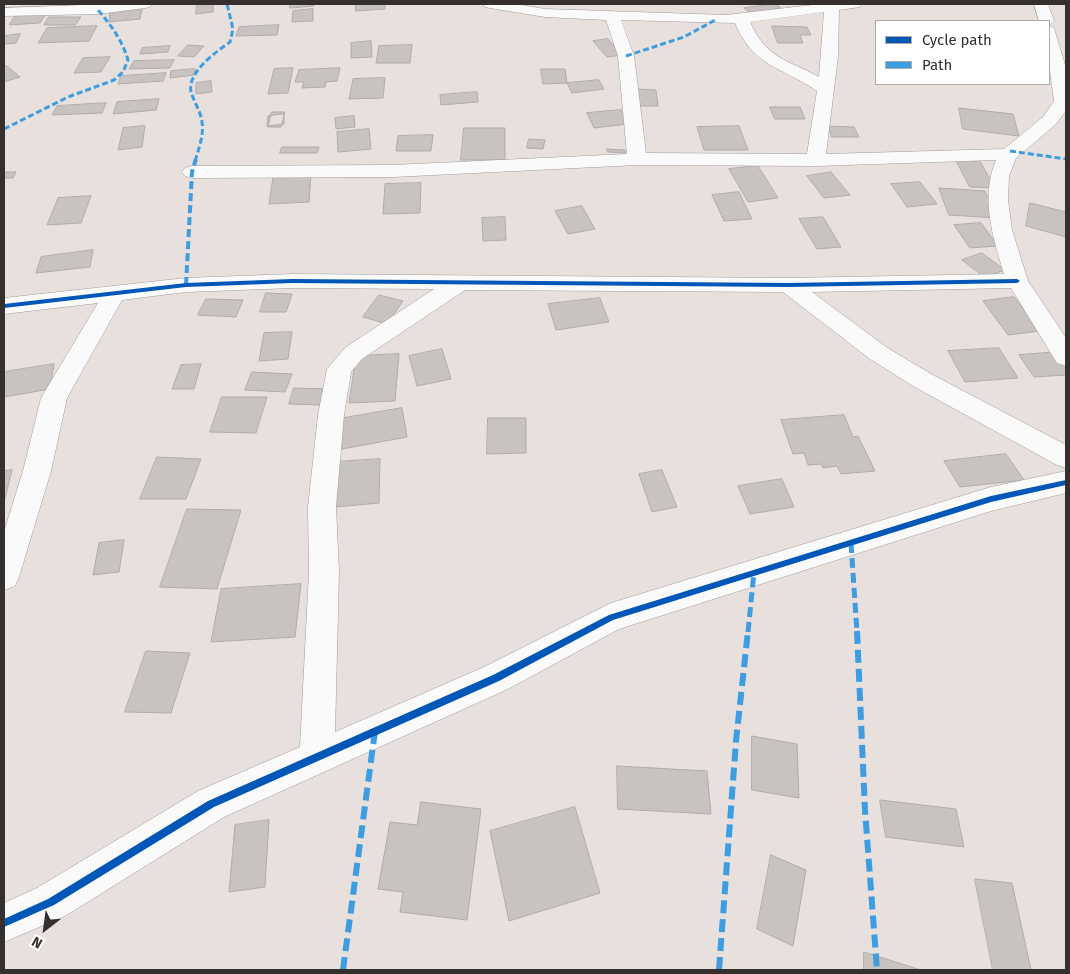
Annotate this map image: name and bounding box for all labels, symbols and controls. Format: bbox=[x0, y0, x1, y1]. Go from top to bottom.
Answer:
legend bbox=[875, 20, 1050, 85]
text: Cycle path bbox=[922, 31, 992, 49]
text: Path bbox=[922, 56, 952, 74]
north arrow bbox=[20, 904, 70, 954]
text: N bbox=[29, 933, 46, 952]

